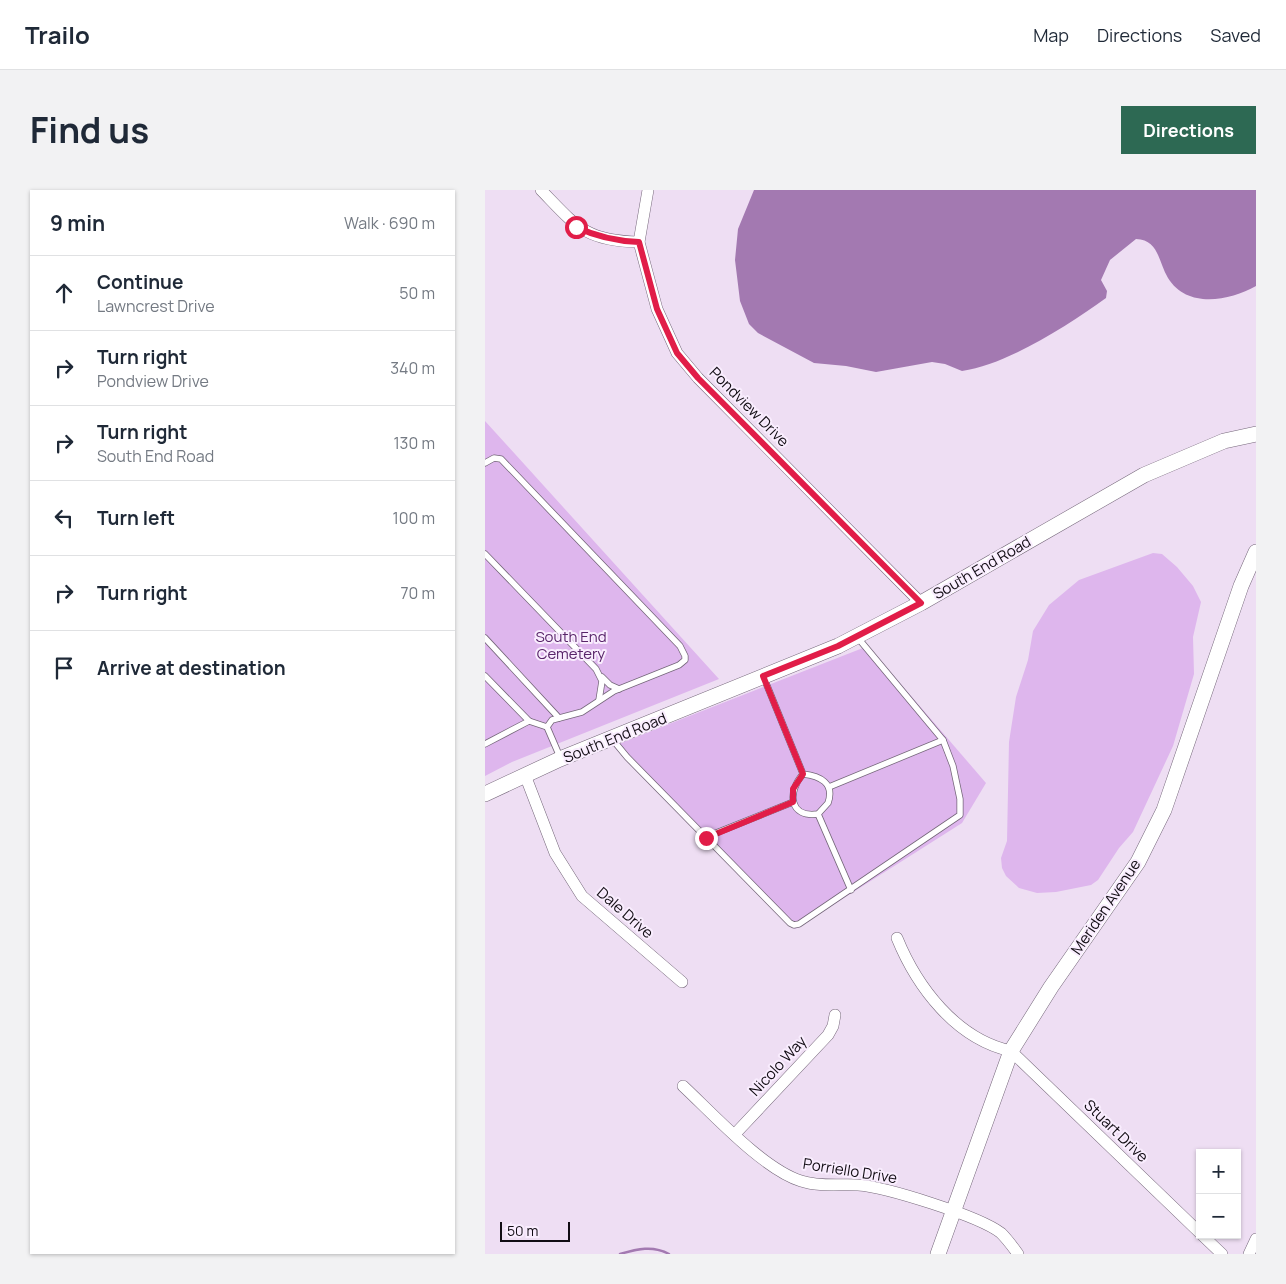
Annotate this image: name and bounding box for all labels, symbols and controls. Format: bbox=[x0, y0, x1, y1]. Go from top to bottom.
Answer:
text: Trailo bbox=[25, 18, 90, 51]
text: Map bbox=[1033, 23, 1069, 47]
text: Directions bbox=[1097, 23, 1182, 47]
text: Saved bbox=[1210, 23, 1261, 47]
text: Find us bbox=[30, 106, 149, 154]
button: Directions bbox=[1121, 106, 1256, 154]
text: 9 min bbox=[50, 209, 105, 237]
text: Walk · 690 m bbox=[344, 212, 435, 234]
route start bbox=[565, 216, 588, 239]
text: Continue bbox=[97, 269, 183, 295]
icon: ahead bbox=[50, 279, 78, 307]
text: 50 m bbox=[399, 282, 435, 304]
text: Lawncrest Drive bbox=[97, 295, 215, 317]
text: Turn right bbox=[97, 344, 187, 370]
icon: right bbox=[50, 354, 78, 382]
text: 340 m bbox=[390, 357, 435, 379]
street label: Pondview Drive bbox=[705, 362, 794, 451]
text: Pondview Drive bbox=[97, 370, 209, 392]
text: Turn right bbox=[97, 419, 187, 445]
icon: right bbox=[50, 429, 78, 457]
text: 130 m bbox=[393, 432, 435, 454]
text: South End Road bbox=[97, 445, 214, 467]
icon: left bbox=[50, 504, 78, 532]
text: Turn left bbox=[97, 505, 175, 531]
text: 100 m bbox=[392, 507, 435, 529]
street label: South End Road bbox=[929, 531, 1035, 604]
icon: right bbox=[50, 579, 78, 607]
text: Turn right bbox=[97, 580, 187, 606]
text: 70 m bbox=[400, 582, 435, 604]
park label: South End Cemetery bbox=[535, 626, 607, 664]
icon: arrive bbox=[50, 654, 78, 682]
text: Arrive at destination bbox=[97, 655, 286, 681]
street label: South End Road bbox=[560, 707, 670, 768]
route end bbox=[695, 827, 718, 850]
street label: Meriden Avenue bbox=[1066, 855, 1145, 959]
street label: Dale Drive bbox=[592, 882, 658, 943]
street label: Nicolo Way bbox=[744, 1031, 811, 1100]
street label: Stuart Drive bbox=[1080, 1095, 1153, 1167]
map controls bbox=[1196, 1149, 1241, 1239]
button: + bbox=[1196, 1149, 1241, 1194]
street label: Porriello Drive bbox=[802, 1153, 899, 1188]
button: − bbox=[1196, 1194, 1241, 1239]
scale bar bbox=[500, 1219, 570, 1242]
text: 50 m bbox=[507, 1221, 538, 1240]

